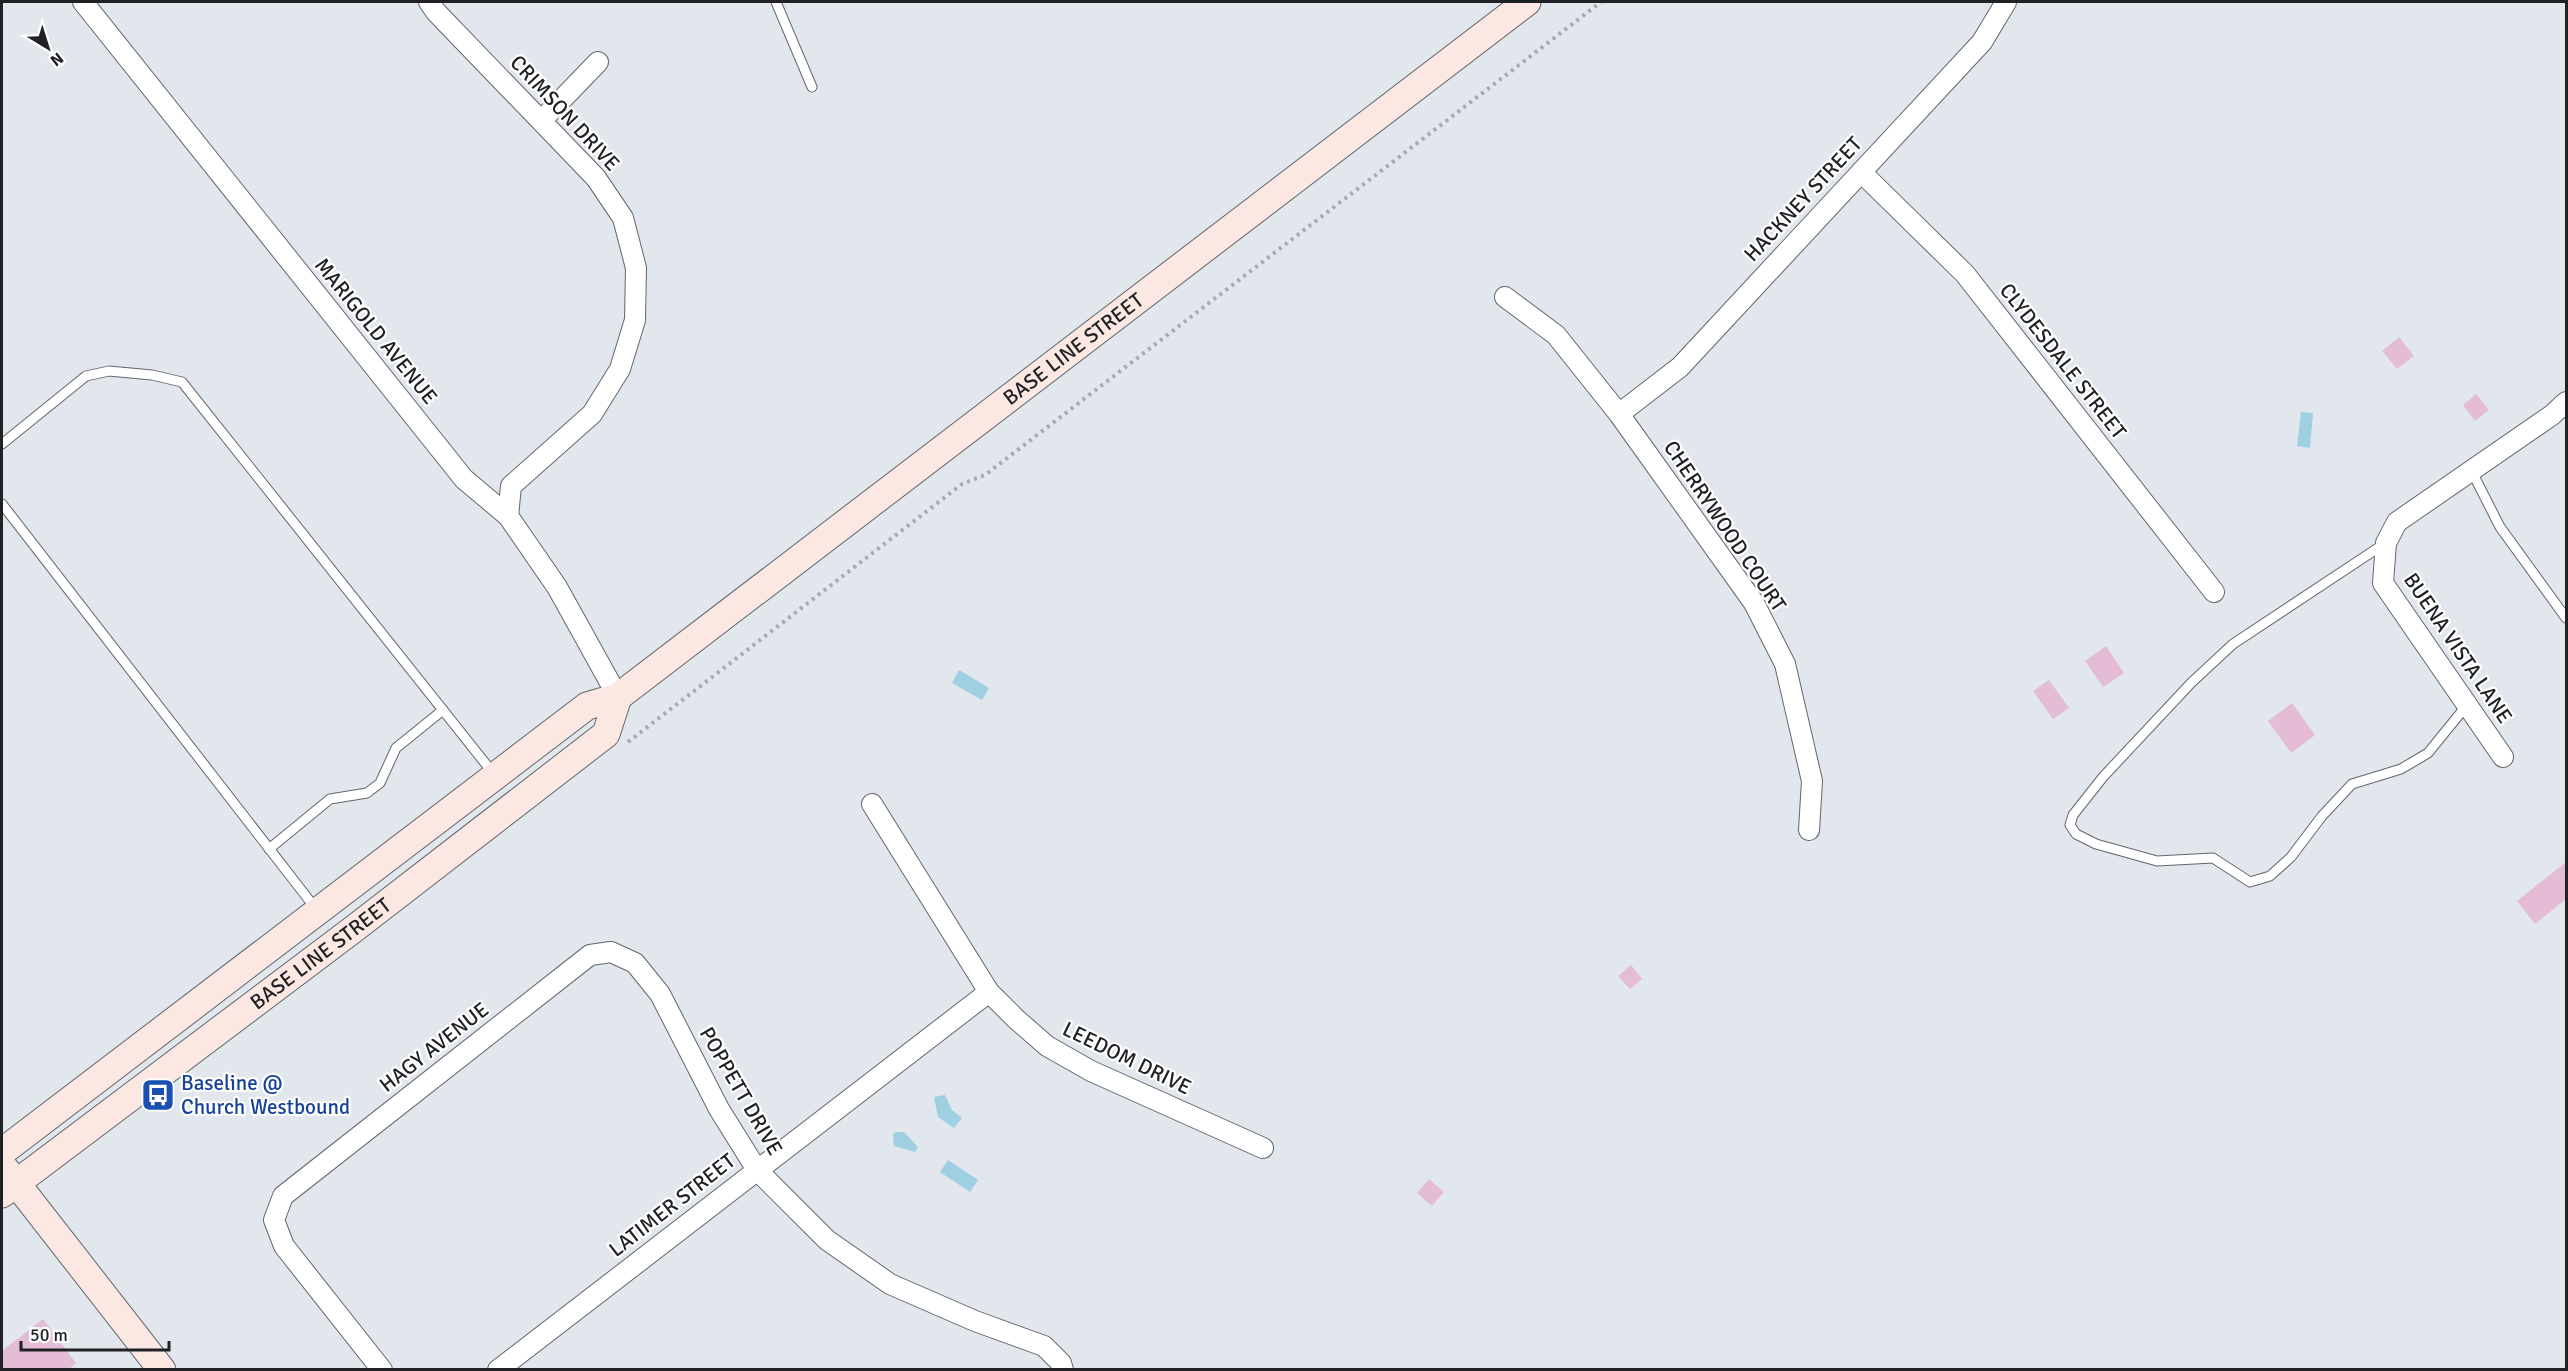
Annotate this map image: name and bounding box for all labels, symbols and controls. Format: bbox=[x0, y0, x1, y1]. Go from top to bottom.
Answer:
north arrow bbox=[18, 18, 78, 78]
text: N bbox=[46, 48, 67, 70]
street label: CRIMSON DRIVE bbox=[505, 50, 625, 176]
street label: HACKNEY STREET bbox=[1738, 131, 1868, 267]
street label: MARIGOLD AVENUE bbox=[309, 253, 443, 409]
street label: CLYDESDALE STREET bbox=[1994, 278, 2132, 445]
street label: BASE LINE STREET bbox=[998, 287, 1149, 411]
street label: CHERRYWOOD COURT bbox=[1658, 436, 1792, 617]
street label: BUENA VISTA LANE bbox=[2398, 568, 2518, 728]
street label: BASE LINE STREET bbox=[245, 892, 397, 1015]
street label: HAGY AVENUE bbox=[374, 996, 494, 1098]
street label: LEEDOM DRIVE bbox=[1058, 1016, 1196, 1100]
street label: POPPETT DRIVE bbox=[694, 1022, 788, 1160]
place label: Baseline @ Church Westbound bbox=[181, 1070, 350, 1120]
bus stop icon: Baseline @ Church Westbound bbox=[140, 1077, 176, 1113]
street label: LATIMER STREET bbox=[604, 1147, 741, 1262]
scale bar bbox=[21, 1314, 170, 1352]
text: 50 m bbox=[30, 1324, 68, 1346]

